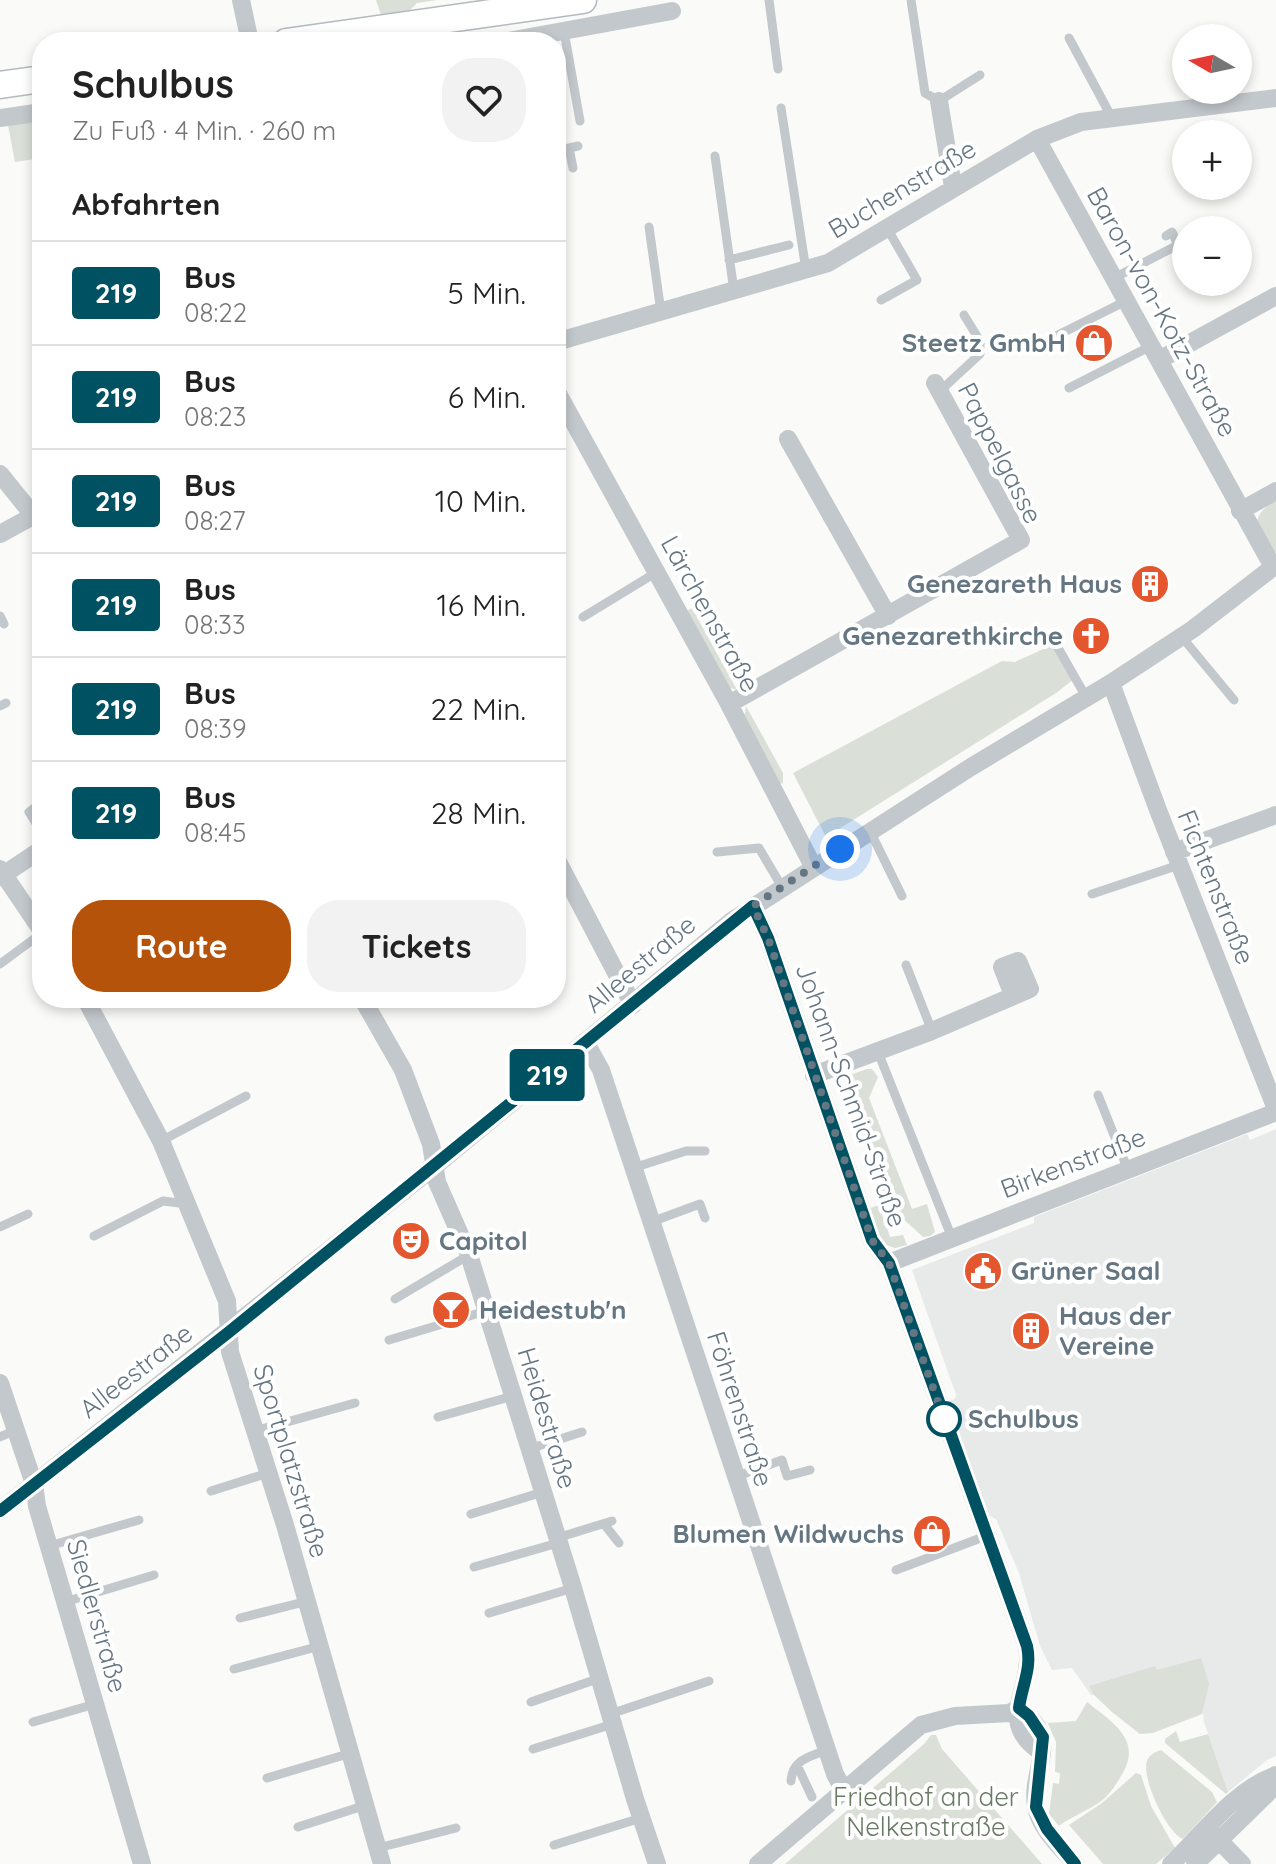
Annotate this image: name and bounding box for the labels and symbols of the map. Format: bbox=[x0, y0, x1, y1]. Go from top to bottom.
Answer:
north arrow bbox=[1172, 24, 1252, 104]
street label: Buchenstraße bbox=[822, 132, 982, 246]
street label: Baron-von-Kotz-Straße bbox=[1080, 181, 1245, 443]
shop icon: Steetz GmbH bbox=[1073, 322, 1115, 364]
place label: Steetz GmbH bbox=[902, 326, 1066, 359]
street label: Pappelgasse bbox=[951, 377, 1050, 529]
street label: Lärchenstraße bbox=[654, 530, 767, 698]
building icon: Genezareth Haus bbox=[1129, 563, 1171, 605]
place label: Genezareth Haus bbox=[907, 567, 1122, 600]
church icon: Genezarethkirche bbox=[1070, 615, 1112, 657]
place label: Genezarethkirche bbox=[842, 619, 1063, 652]
street label: Fichtenstraße bbox=[1170, 805, 1262, 969]
your location bbox=[820, 829, 860, 869]
street label: Alleestraße bbox=[577, 908, 702, 1020]
street label: Johann-Schmid-Straße bbox=[788, 958, 915, 1231]
line badge: 219 bbox=[501, 1049, 593, 1101]
street label: Birkenstraße bbox=[996, 1120, 1150, 1205]
theatre icon: Capitol bbox=[390, 1220, 432, 1262]
place label: Capitol bbox=[439, 1224, 528, 1257]
public building icon: Grüner Saal bbox=[962, 1250, 1004, 1292]
place label: Grüner Saal bbox=[1011, 1254, 1161, 1287]
bar icon: Heidestub'n bbox=[430, 1289, 472, 1331]
place label: Heidestub'n bbox=[479, 1293, 627, 1326]
place label: Haus der Vereine bbox=[1059, 1299, 1172, 1362]
building icon: Haus der Vereine bbox=[1010, 1310, 1052, 1352]
street label: Alleestraße bbox=[72, 1316, 199, 1425]
street label: Föhrenstraße bbox=[700, 1327, 781, 1491]
street label: Heidestraße bbox=[510, 1343, 585, 1493]
street label: Sportplatzstraße bbox=[246, 1360, 337, 1562]
marker: Schulbus bbox=[927, 1402, 961, 1436]
place label: Schulbus bbox=[968, 1402, 1079, 1435]
shop icon: Blumen Wildwuchs bbox=[911, 1513, 953, 1555]
place label: Blumen Wildwuchs bbox=[673, 1517, 904, 1550]
street label: Siedlerstraße bbox=[60, 1535, 135, 1696]
park label: Friedhof an der Nelkenstraße bbox=[833, 1780, 1019, 1843]

